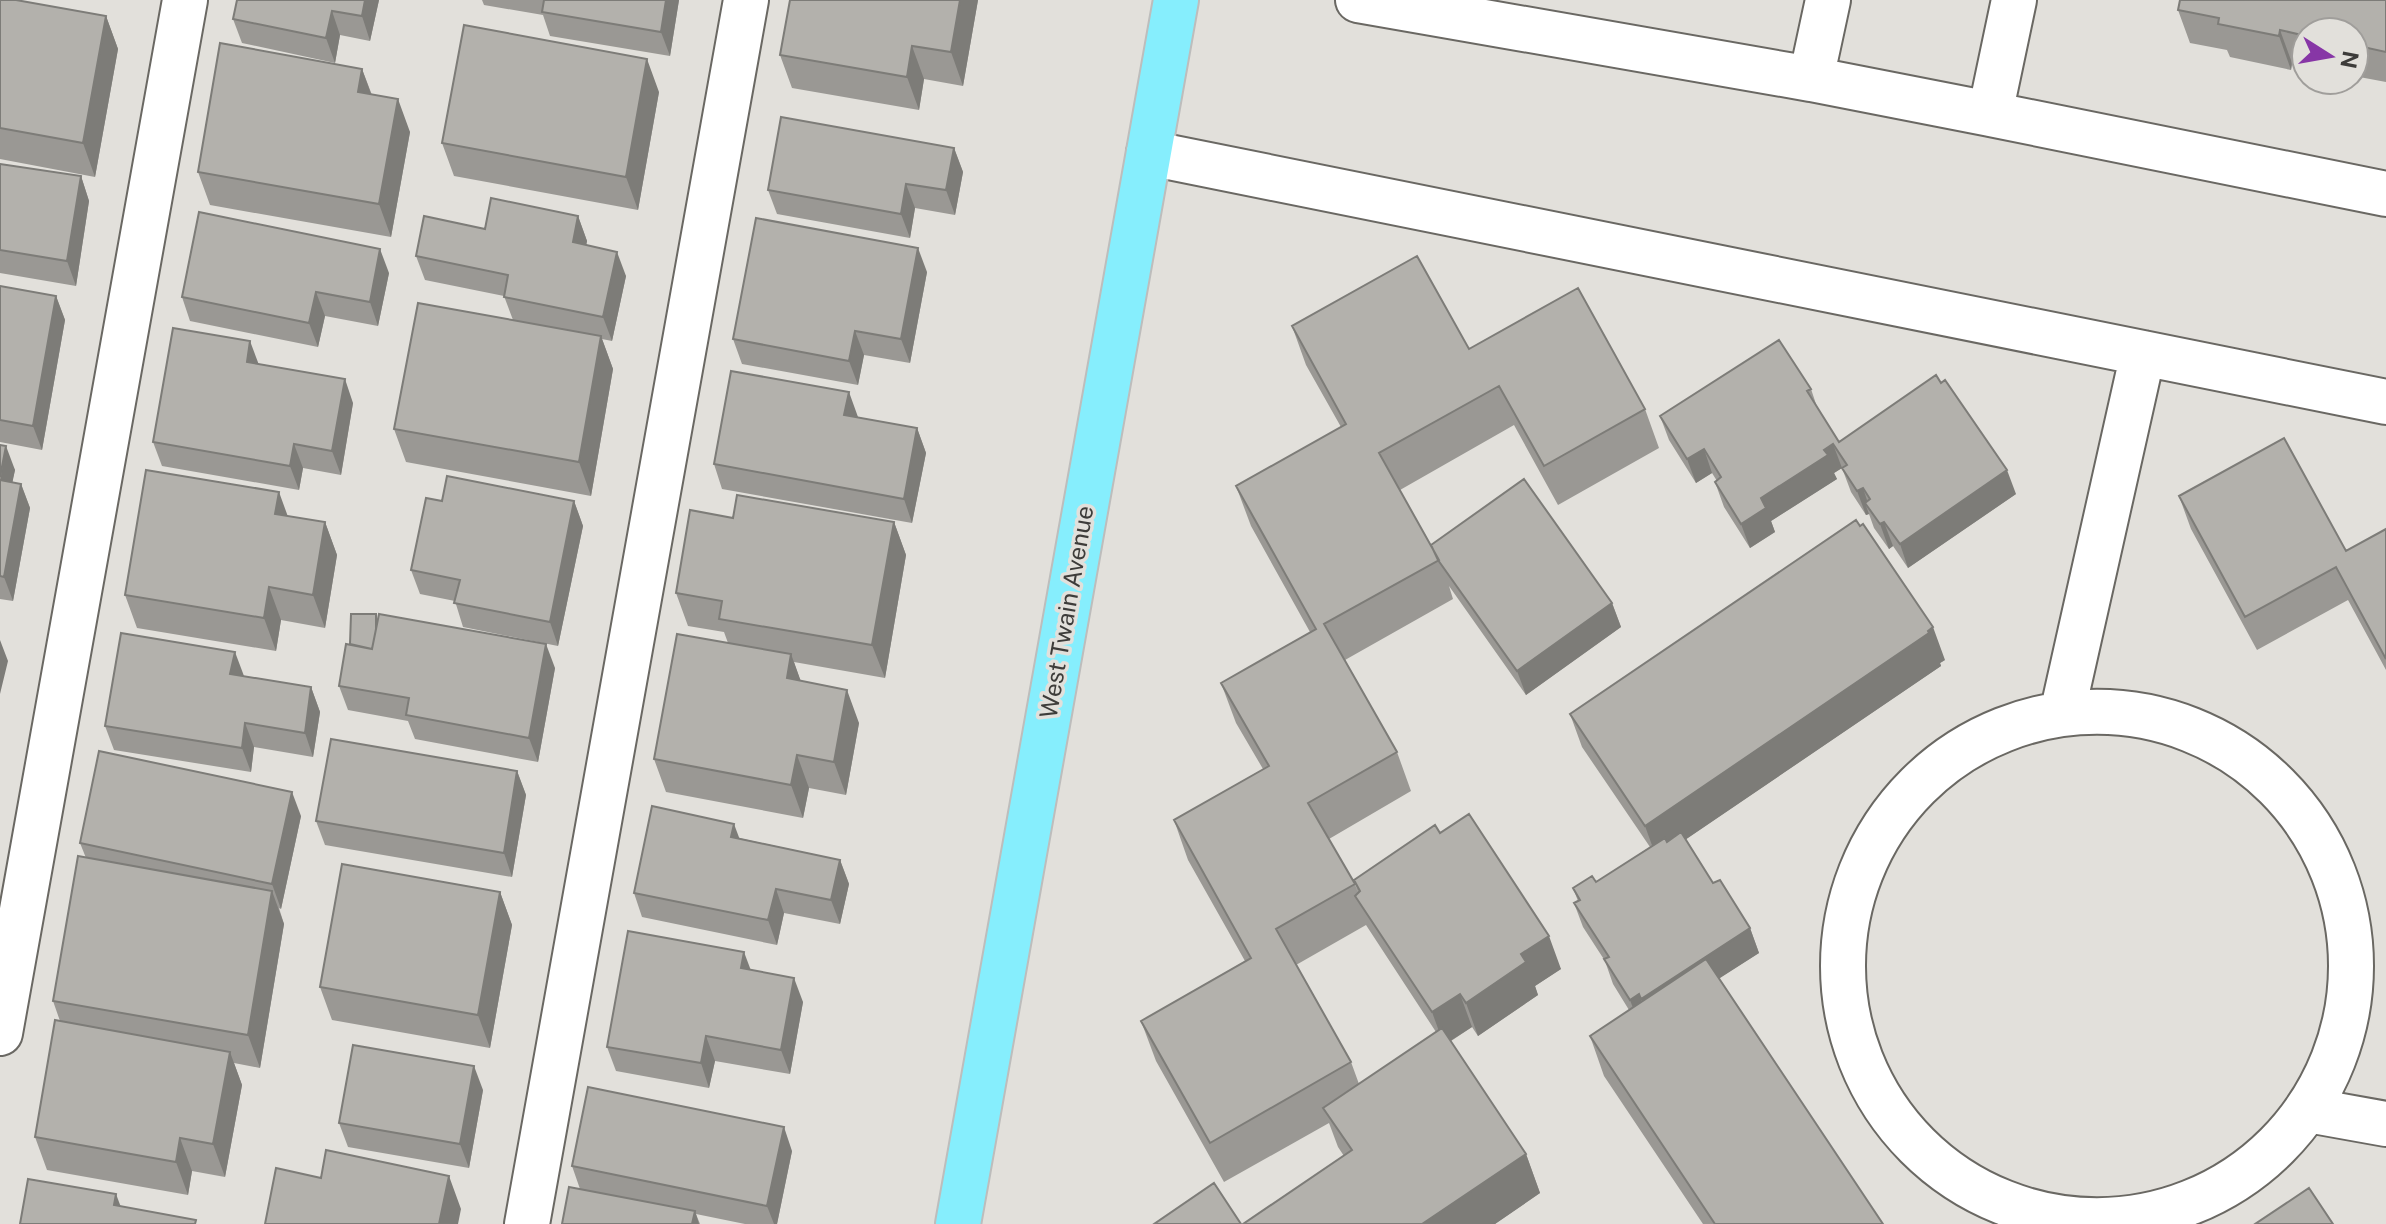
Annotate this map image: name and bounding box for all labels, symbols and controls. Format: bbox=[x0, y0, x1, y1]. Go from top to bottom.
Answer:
north arrow bbox=[2290, 16, 2370, 96]
text: N bbox=[2335, 49, 2364, 71]
street label: West Twain Avenue bbox=[1034, 503, 1099, 720]

